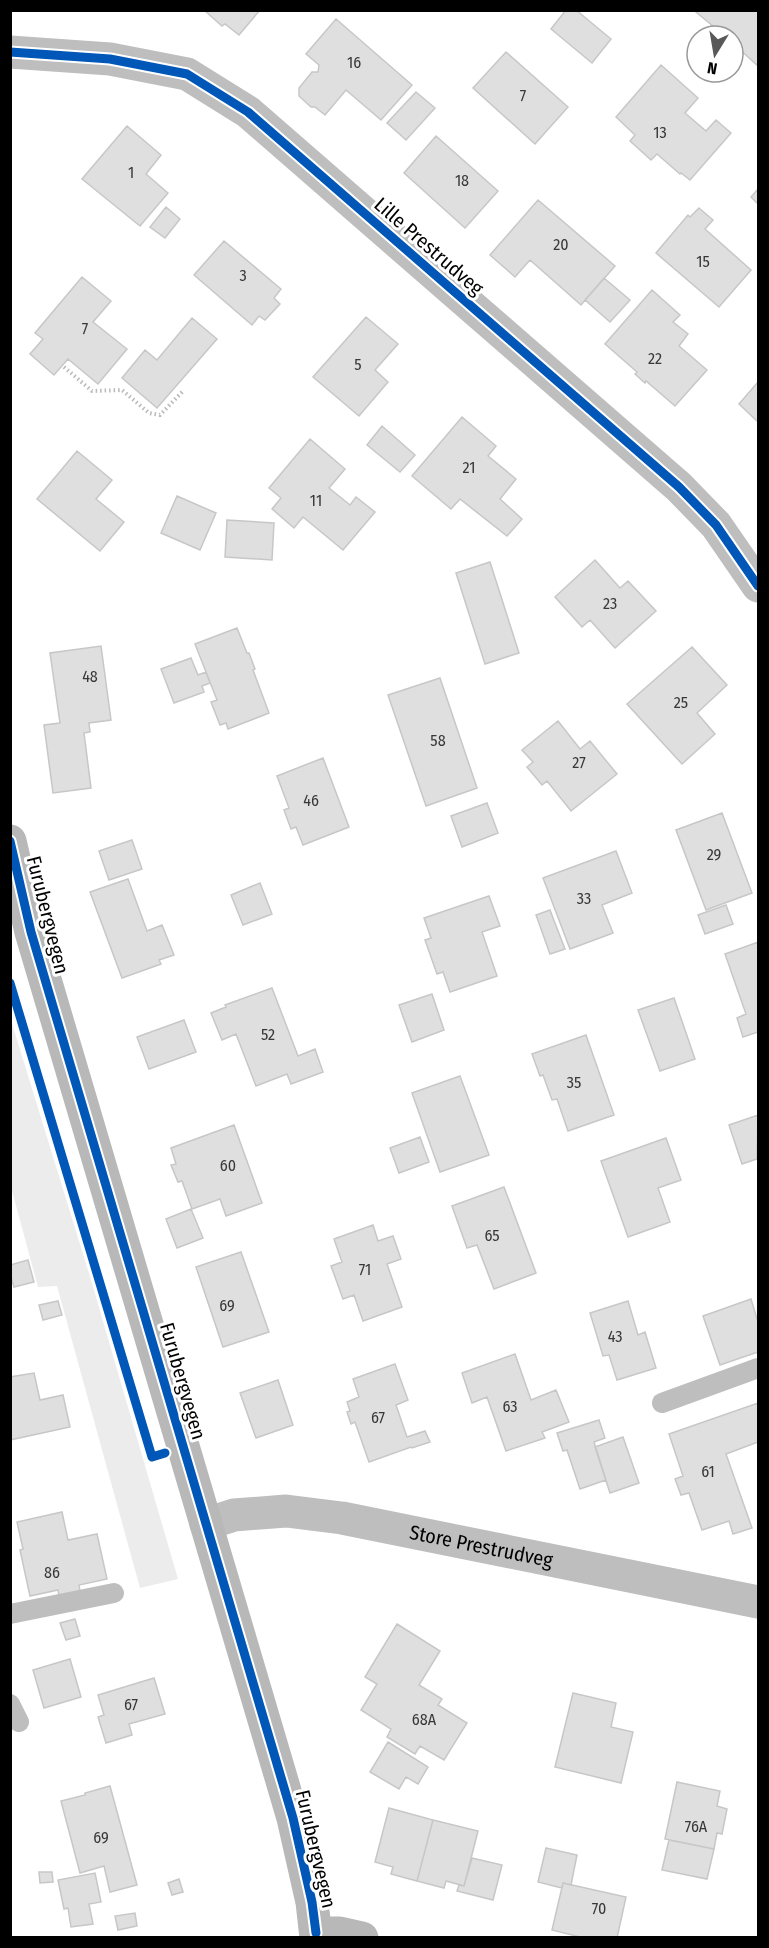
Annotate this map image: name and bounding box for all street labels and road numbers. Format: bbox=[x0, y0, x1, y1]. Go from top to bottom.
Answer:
street label: Lille Prestrudveg bbox=[370, 192, 489, 300]
street label: Furubergvegen bbox=[22, 854, 74, 976]
street label: Furubergvegen bbox=[155, 1320, 211, 1442]
street label: Store Prestrudveg bbox=[408, 1520, 555, 1572]
street label: Furubergvegen bbox=[291, 1787, 341, 1911]

